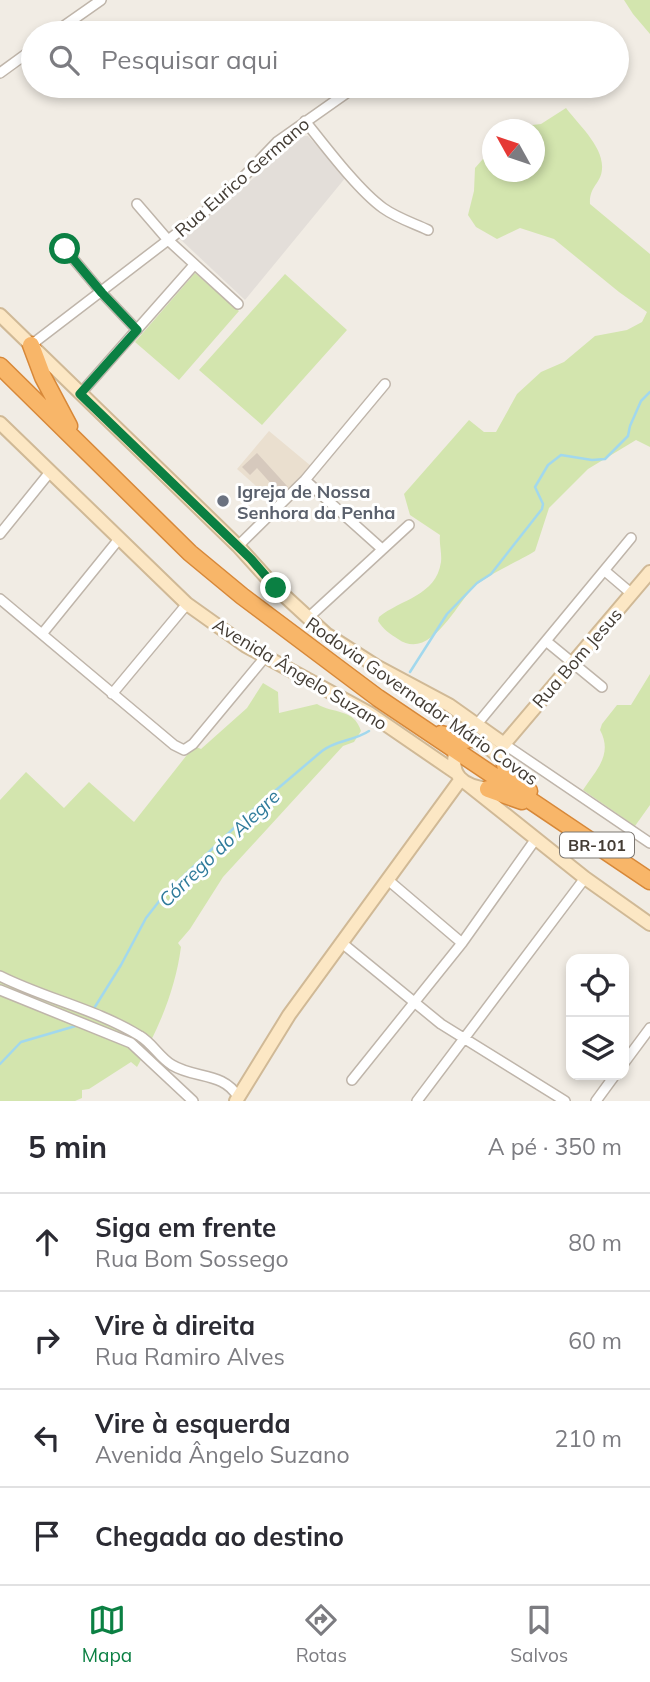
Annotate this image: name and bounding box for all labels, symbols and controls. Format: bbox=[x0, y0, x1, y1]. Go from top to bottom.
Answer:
search box bbox=[21, 21, 629, 98]
icon: search bbox=[45, 41, 83, 79]
text: Pesquisar aqui bbox=[101, 43, 278, 76]
street label: Rua Eurico Germano bbox=[170, 112, 314, 242]
north arrow bbox=[482, 119, 545, 182]
route start bbox=[49, 233, 80, 264]
place label: Igreja de Nossa Senhora da Penha bbox=[237, 480, 395, 524]
marker: Igreja de Nossa Senhora da Penha bbox=[215, 493, 231, 509]
route end bbox=[260, 572, 291, 603]
street label: Rua Bom Jesus bbox=[527, 603, 627, 713]
street label: Rodovia Governador Mário Covas bbox=[301, 612, 543, 790]
street label: Avenida Ângelo Suzano bbox=[209, 613, 391, 735]
water label: Córrego do Alegre bbox=[153, 784, 285, 912]
road number: BR-101 bbox=[560, 832, 634, 858]
map controls bbox=[566, 954, 629, 1080]
button: locate bbox=[566, 954, 629, 1017]
button: layers bbox=[566, 1017, 629, 1080]
text: 5 min bbox=[28, 1128, 107, 1166]
text: A pé · 350 m bbox=[488, 1132, 622, 1161]
text: Siga em frente bbox=[95, 1211, 276, 1244]
icon: ahead bbox=[28, 1223, 66, 1261]
text: 80 m bbox=[568, 1228, 622, 1257]
text: Rua Bom Sossego bbox=[95, 1244, 289, 1273]
text: Vire à direita bbox=[95, 1309, 255, 1342]
icon: right bbox=[28, 1321, 66, 1359]
text: 60 m bbox=[568, 1326, 622, 1355]
text: Rua Ramiro Alves bbox=[95, 1342, 285, 1371]
text: Vire à esquerda bbox=[95, 1407, 291, 1440]
icon: left bbox=[28, 1419, 66, 1457]
text: 210 m bbox=[554, 1424, 622, 1453]
text: Avenida Ângelo Suzano bbox=[95, 1440, 350, 1469]
icon: arrive bbox=[28, 1517, 66, 1555]
text: Chegada ao destino bbox=[95, 1520, 344, 1553]
tab: Mapa bbox=[82, 1601, 132, 1667]
tab: Rotas bbox=[296, 1601, 347, 1667]
tab: Salvos bbox=[510, 1601, 568, 1667]

